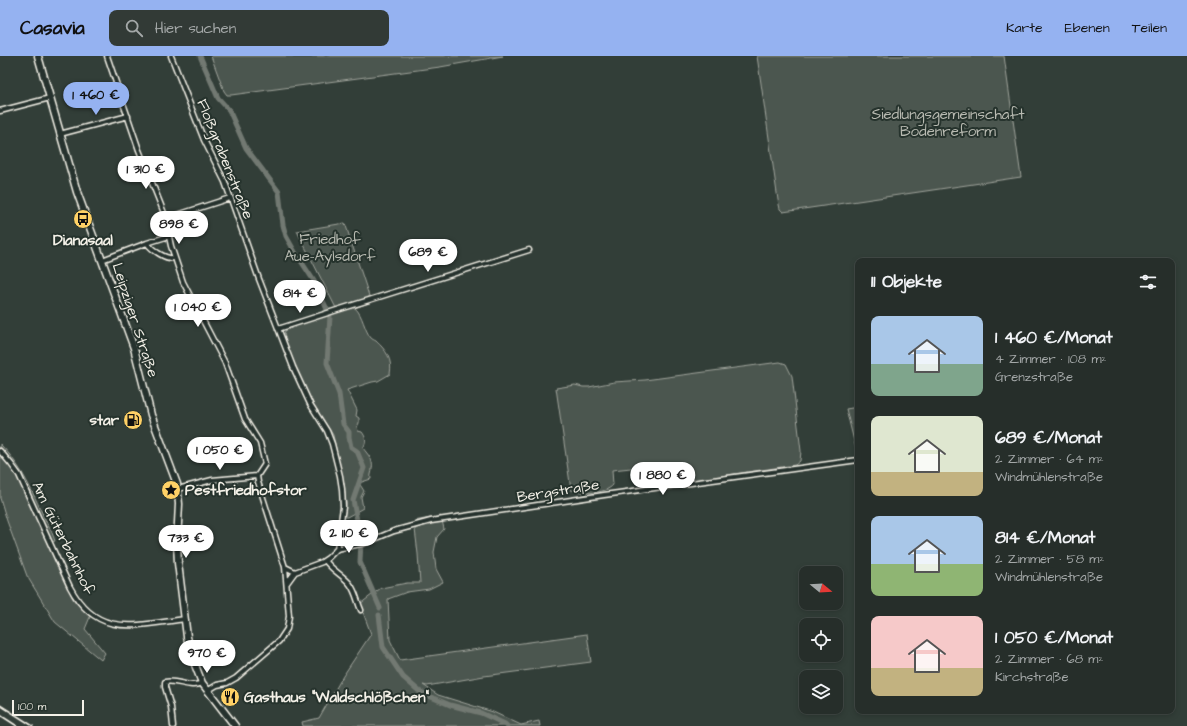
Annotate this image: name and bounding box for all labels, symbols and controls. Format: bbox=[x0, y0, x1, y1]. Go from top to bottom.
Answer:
search box bbox=[109, 10, 389, 46]
text: Casavia bbox=[20, 15, 85, 42]
icon: search bbox=[123, 17, 145, 39]
text: Hier suchen bbox=[155, 18, 236, 39]
text: Karte bbox=[1006, 18, 1043, 38]
text: Ebenen bbox=[1065, 18, 1110, 38]
text: Teilen bbox=[1132, 18, 1167, 38]
pin: 1 460 € bbox=[59, 82, 133, 116]
text: 1 460 € bbox=[72, 86, 120, 104]
street label: Floßgrabenstraße bbox=[190, 96, 259, 223]
park label: Siedlungsgemeinschaft Bodenreform bbox=[872, 104, 1024, 142]
pin: 1 310 € bbox=[109, 156, 183, 190]
text: 1 310 € bbox=[127, 160, 165, 178]
bus stop icon: Dianasaal bbox=[72, 208, 94, 230]
pin: 898 € bbox=[151, 211, 207, 245]
text: 898 € bbox=[159, 215, 199, 233]
park label: Friedhof Aue-Aylsdorf bbox=[284, 229, 376, 268]
place label: Dianasaal bbox=[53, 230, 114, 251]
pin: 689 € bbox=[400, 239, 456, 273]
text: 689 € bbox=[408, 243, 448, 261]
street label: Leipziger Straße bbox=[106, 260, 163, 380]
text: 11 Objekte bbox=[871, 270, 942, 294]
icon: filters bbox=[1137, 271, 1159, 293]
pin: 814 € bbox=[272, 280, 328, 314]
text: 814 € bbox=[283, 284, 317, 302]
pin: 1 040 € bbox=[161, 294, 235, 328]
text: 1 040 € bbox=[174, 298, 222, 316]
text: 1 460 €/Monat bbox=[995, 326, 1113, 350]
icon: home bbox=[903, 332, 951, 380]
text: 4 Zimmer · 108 m² bbox=[995, 350, 1106, 368]
text: Grenzstraße bbox=[995, 368, 1073, 386]
fuel station icon: star bbox=[122, 409, 144, 431]
place label: star bbox=[89, 410, 120, 431]
text: 689 €/Monat bbox=[995, 426, 1102, 450]
icon: home bbox=[903, 432, 951, 480]
pin: 1 050 € bbox=[183, 437, 257, 471]
text: 1 050 € bbox=[196, 441, 244, 459]
text: 2 Zimmer · 64 m² bbox=[995, 450, 1104, 468]
pin: 1 880 € bbox=[626, 462, 700, 496]
text: 1 880 € bbox=[639, 466, 687, 484]
text: Windmühlenstraße bbox=[995, 468, 1103, 486]
street label: Bergstraße bbox=[515, 474, 601, 509]
street label: Am Güterbahnhof bbox=[26, 478, 100, 598]
place icon: Pestfriedhofstor bbox=[160, 479, 182, 501]
place label: Pestfriedhofstor bbox=[185, 480, 307, 501]
pin: 2 110 € bbox=[312, 520, 386, 554]
text: 2 110 € bbox=[329, 524, 369, 542]
pin: 733 € bbox=[158, 525, 214, 559]
text: 814 €/Monat bbox=[995, 526, 1095, 550]
text: 733 € bbox=[168, 529, 204, 547]
icon: home bbox=[903, 532, 951, 580]
text: 2 Zimmer · 58 m² bbox=[995, 550, 1104, 568]
north arrow bbox=[799, 566, 843, 610]
map controls bbox=[799, 566, 843, 714]
text: Windmühlenstraße bbox=[995, 568, 1103, 586]
button: locate bbox=[799, 618, 843, 662]
text: 1 050 €/Monat bbox=[995, 626, 1113, 650]
icon: home bbox=[903, 632, 951, 680]
pin: 970 € bbox=[179, 640, 235, 674]
text: 970 € bbox=[187, 644, 227, 662]
text: 2 Zimmer · 68 m² bbox=[995, 650, 1103, 668]
text: Kirchstraße bbox=[995, 668, 1069, 686]
button: layers bbox=[799, 670, 843, 714]
restaurant icon: Gasthaus "Waldschlößchen" bbox=[219, 686, 241, 708]
place label: Gasthaus "Waldschlößchen" bbox=[244, 687, 430, 708]
scale bar bbox=[12, 698, 84, 717]
text: 100 m bbox=[18, 699, 46, 714]

